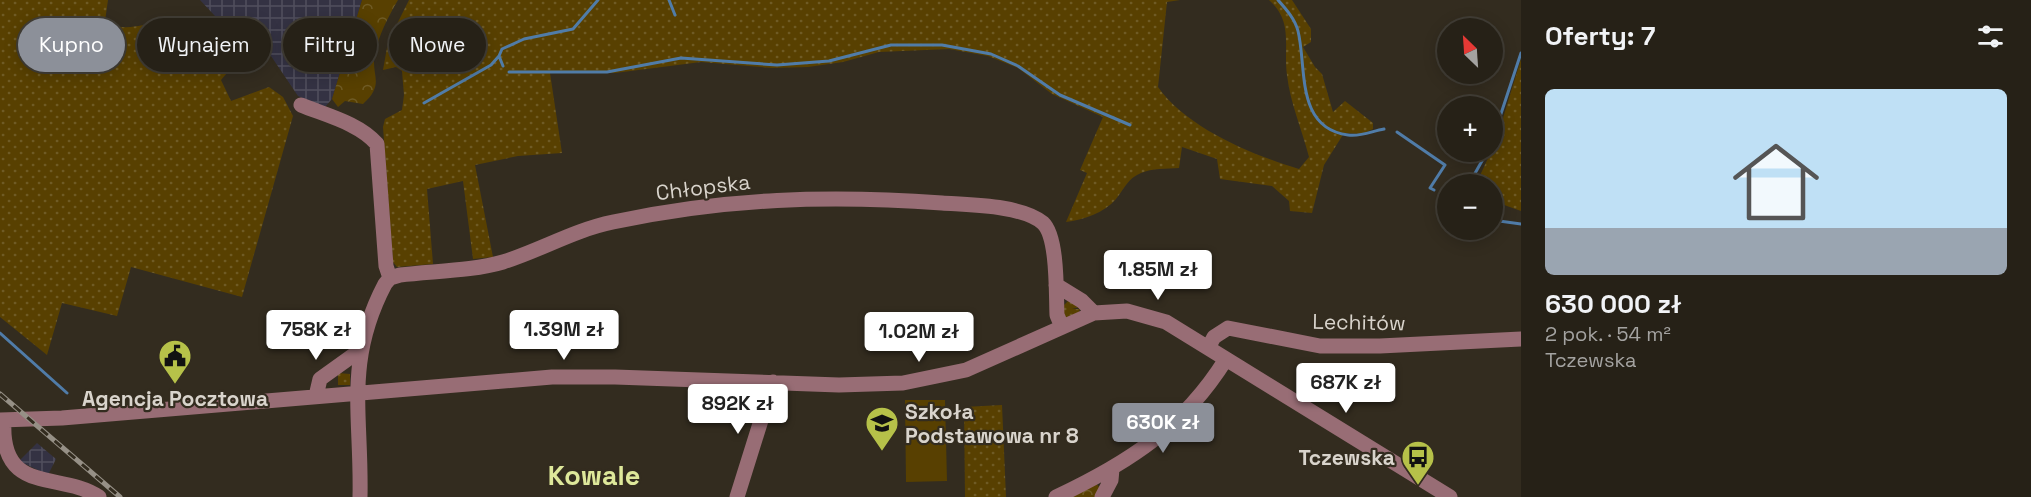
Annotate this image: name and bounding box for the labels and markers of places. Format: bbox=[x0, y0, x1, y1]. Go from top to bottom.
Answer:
pin: 1.85M zł bbox=[1096, 250, 1220, 301]
pin: 758K zł bbox=[261, 310, 371, 361]
pin: 1.39M zł bbox=[502, 310, 626, 361]
pin: 1.02M zł bbox=[857, 312, 981, 363]
public building icon: Agencja Pocztowa bbox=[157, 338, 193, 385]
pin: 687K zł bbox=[1291, 363, 1401, 414]
pin: 892K zł bbox=[683, 384, 793, 435]
place label: Agencja Pocztowa bbox=[82, 385, 268, 412]
place label: Szkoła Podstawowa nr 8 bbox=[905, 398, 1079, 449]
pin: 630K zł bbox=[1108, 403, 1218, 454]
school or university icon: Szkoła Podstawowa nr 8 bbox=[864, 405, 900, 452]
bus stop icon: Tczewska bbox=[1400, 439, 1436, 486]
place label: Tczewska bbox=[1298, 444, 1395, 471]

